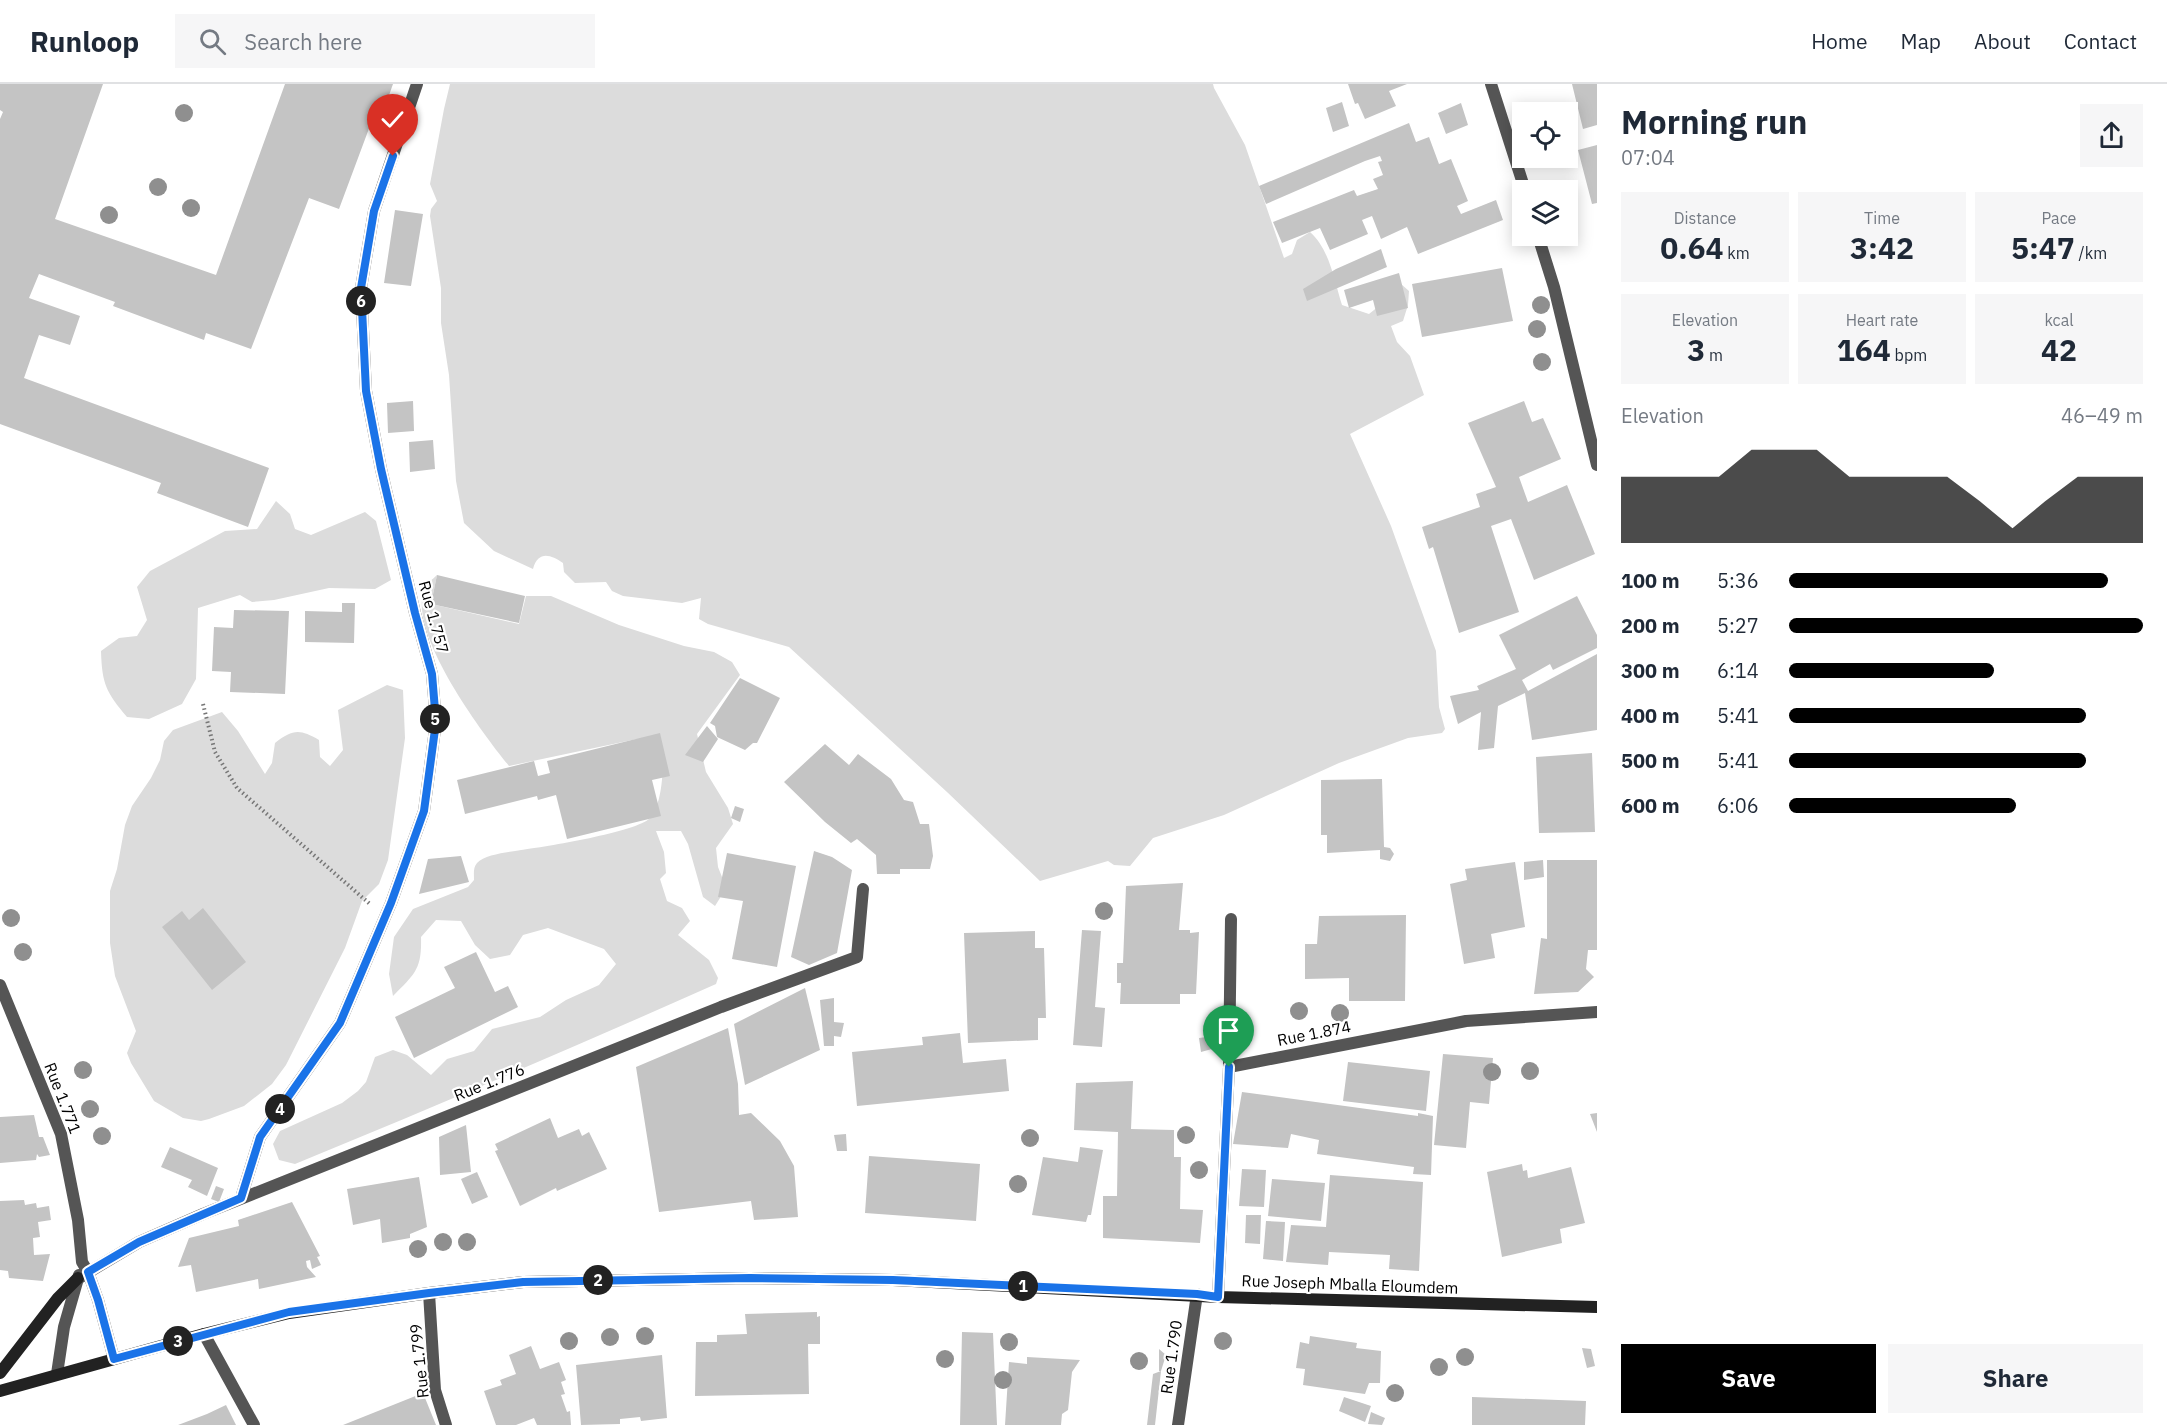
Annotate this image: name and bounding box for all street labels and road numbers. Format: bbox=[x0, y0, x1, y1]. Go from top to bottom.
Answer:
street label: Rue 1.757 bbox=[415, 578, 453, 656]
street label: Rue 1.874 bbox=[1275, 1016, 1353, 1050]
street label: Rue 1.776 bbox=[451, 1059, 527, 1105]
street label: Rue 1.771 bbox=[40, 1060, 86, 1136]
street label: Rue Joseph Mballa Eloumdem bbox=[1241, 1270, 1459, 1298]
street label: Rue 1.790 bbox=[1156, 1319, 1186, 1395]
street label: Rue 1.799 bbox=[405, 1323, 433, 1399]

